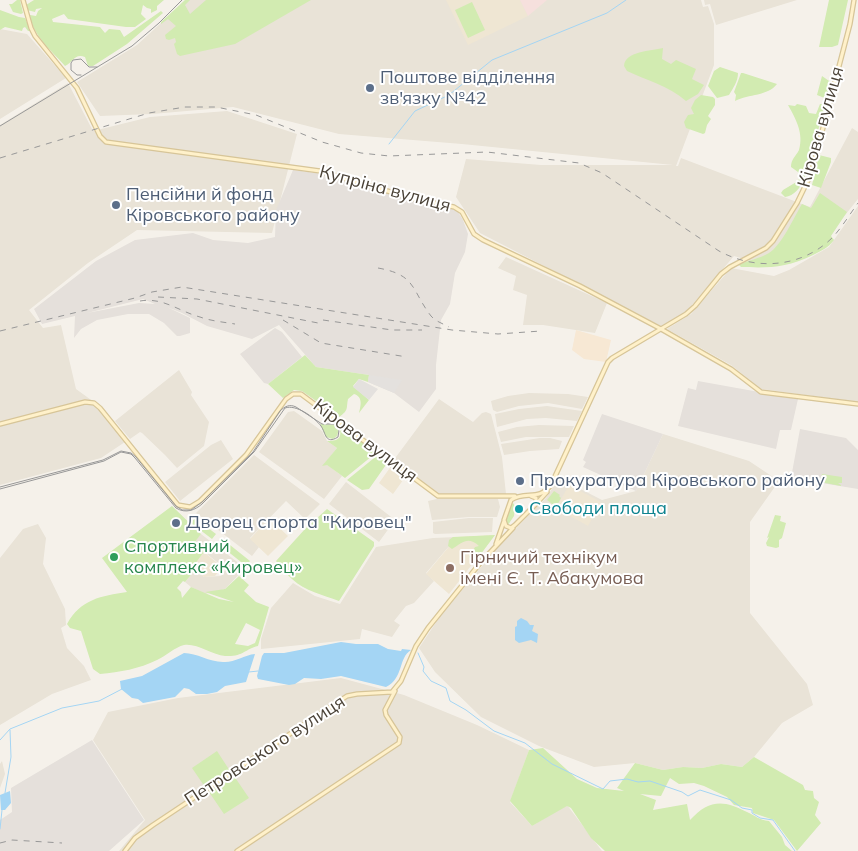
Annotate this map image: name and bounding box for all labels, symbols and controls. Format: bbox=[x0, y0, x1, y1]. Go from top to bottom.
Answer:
street label: Кірова вулиця bbox=[793, 64, 849, 190]
place label: Поштове відділення зв'язку №42 bbox=[380, 67, 555, 110]
marker: Поштове відділення зв'язку №42 bbox=[364, 82, 376, 94]
street label: Купріна вулиця bbox=[317, 161, 453, 217]
place label: Пенсійни й фонд Кіровського району bbox=[126, 184, 300, 226]
marker: Пенсійни й фонд Кіровського району bbox=[110, 199, 122, 211]
street label: Кірова вулиця bbox=[309, 395, 421, 487]
place label: Прокуратура Кіровського району bbox=[530, 470, 825, 492]
marker: Прокуратура Кіровського району bbox=[514, 475, 526, 487]
place label: Свободи площа bbox=[529, 498, 667, 520]
marker: Свободи площа bbox=[513, 503, 525, 515]
place label: Дворец спорта "Кировец" bbox=[186, 512, 412, 534]
marker: Дворец спорта "Кировец" bbox=[170, 517, 182, 529]
place label: Cпортивний комплекс «Кировец» bbox=[124, 536, 302, 578]
place label: Гірничий технікум імені Є. Т. Абакумова bbox=[460, 547, 644, 590]
marker: Cпортивний комплекс «Кировец» bbox=[108, 551, 120, 563]
marker: Гірничий технікум імені Є. Т. Абакумова bbox=[444, 562, 456, 574]
street label: Петровського вулиця bbox=[181, 691, 349, 811]

